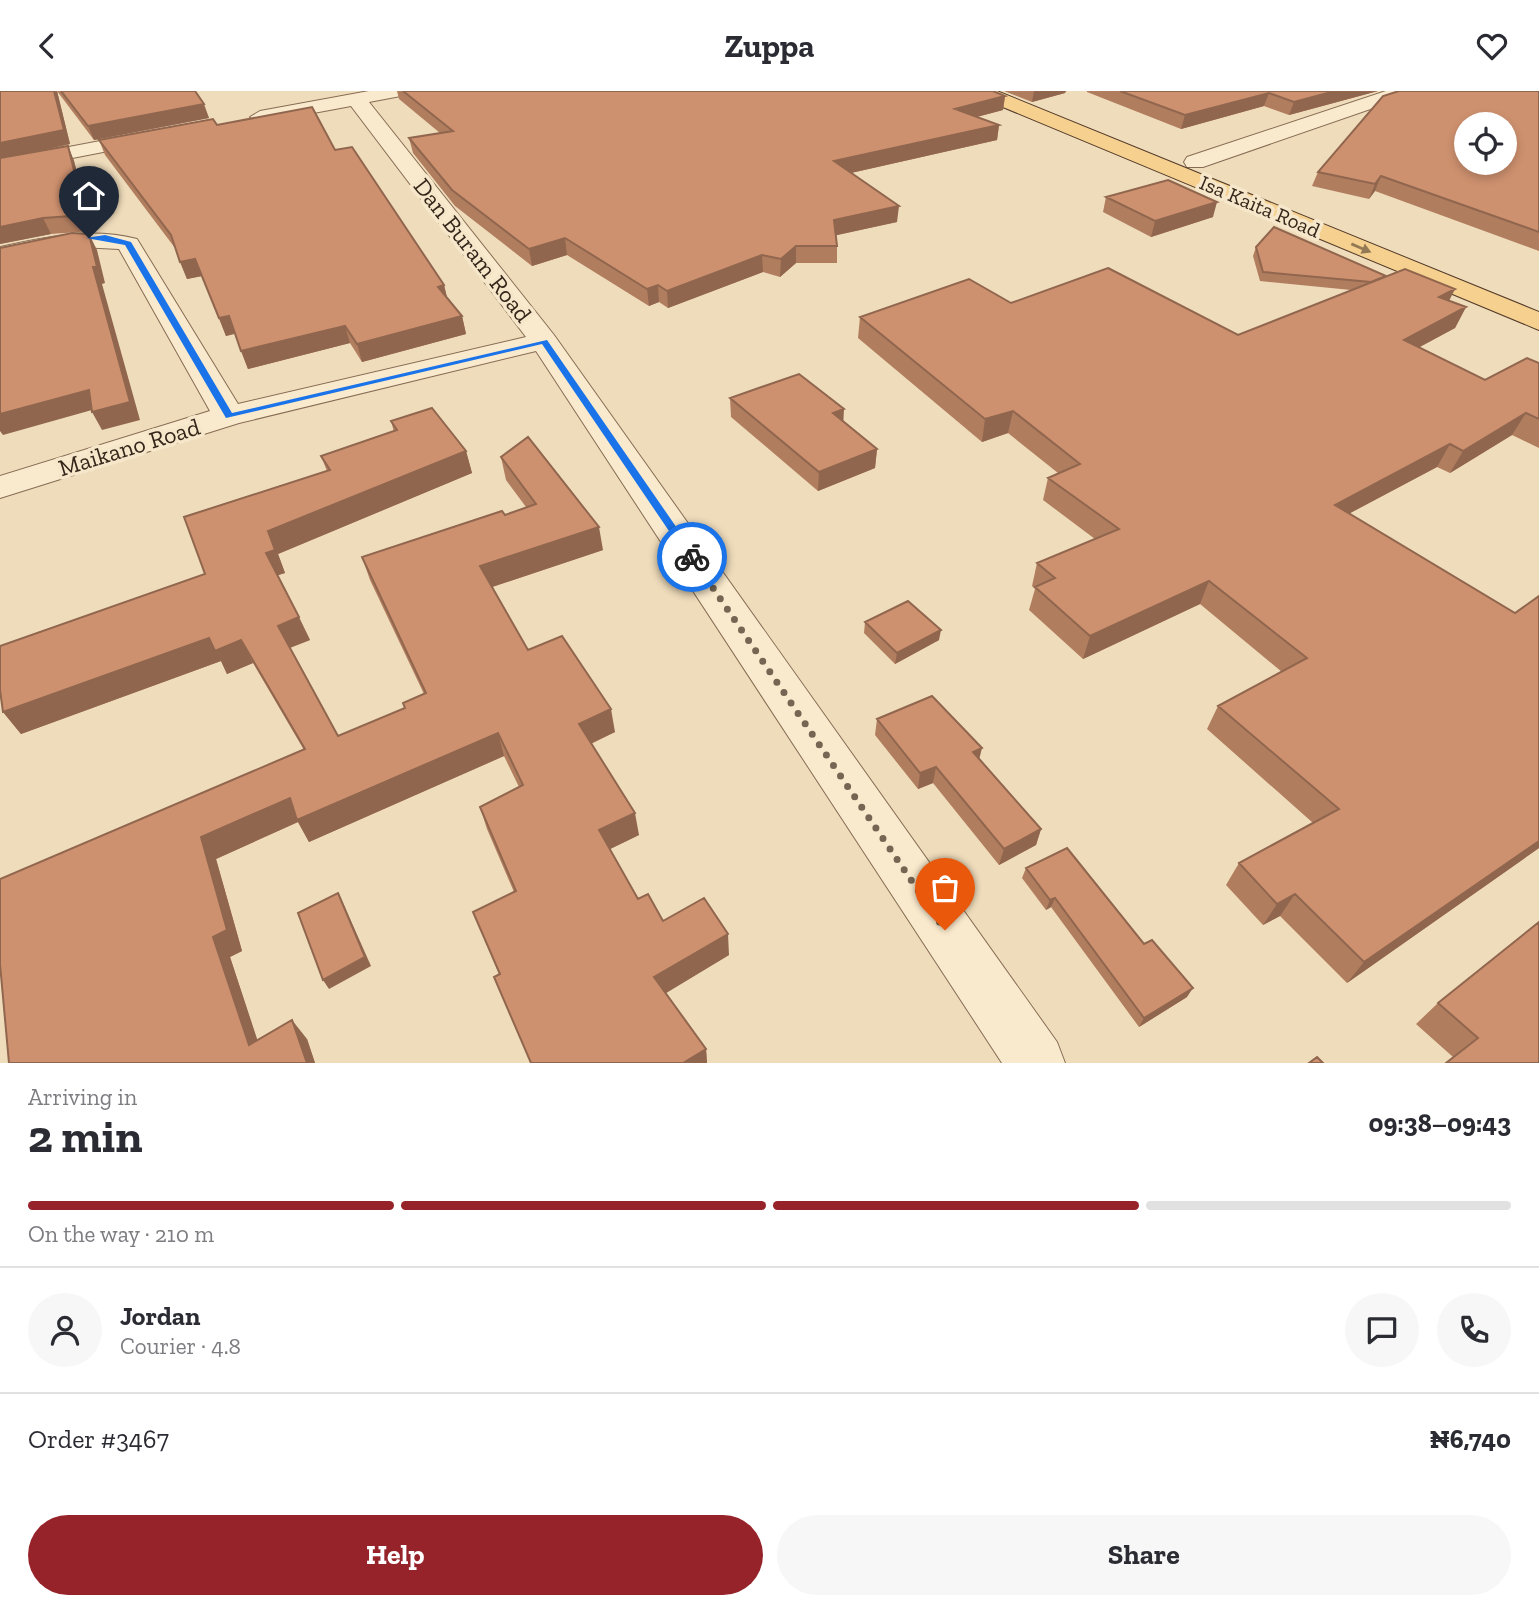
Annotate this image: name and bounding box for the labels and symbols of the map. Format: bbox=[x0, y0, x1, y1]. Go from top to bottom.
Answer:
pin bbox=[59, 166, 119, 238]
street label: Isa Kaita Road bbox=[1196, 169, 1324, 243]
street label: Dan Buram Road bbox=[408, 172, 538, 328]
one-way arrow bbox=[1351, 242, 1372, 253]
street label: Maikano Road bbox=[55, 412, 203, 482]
courier bbox=[657, 522, 727, 592]
pin bbox=[915, 858, 975, 930]

